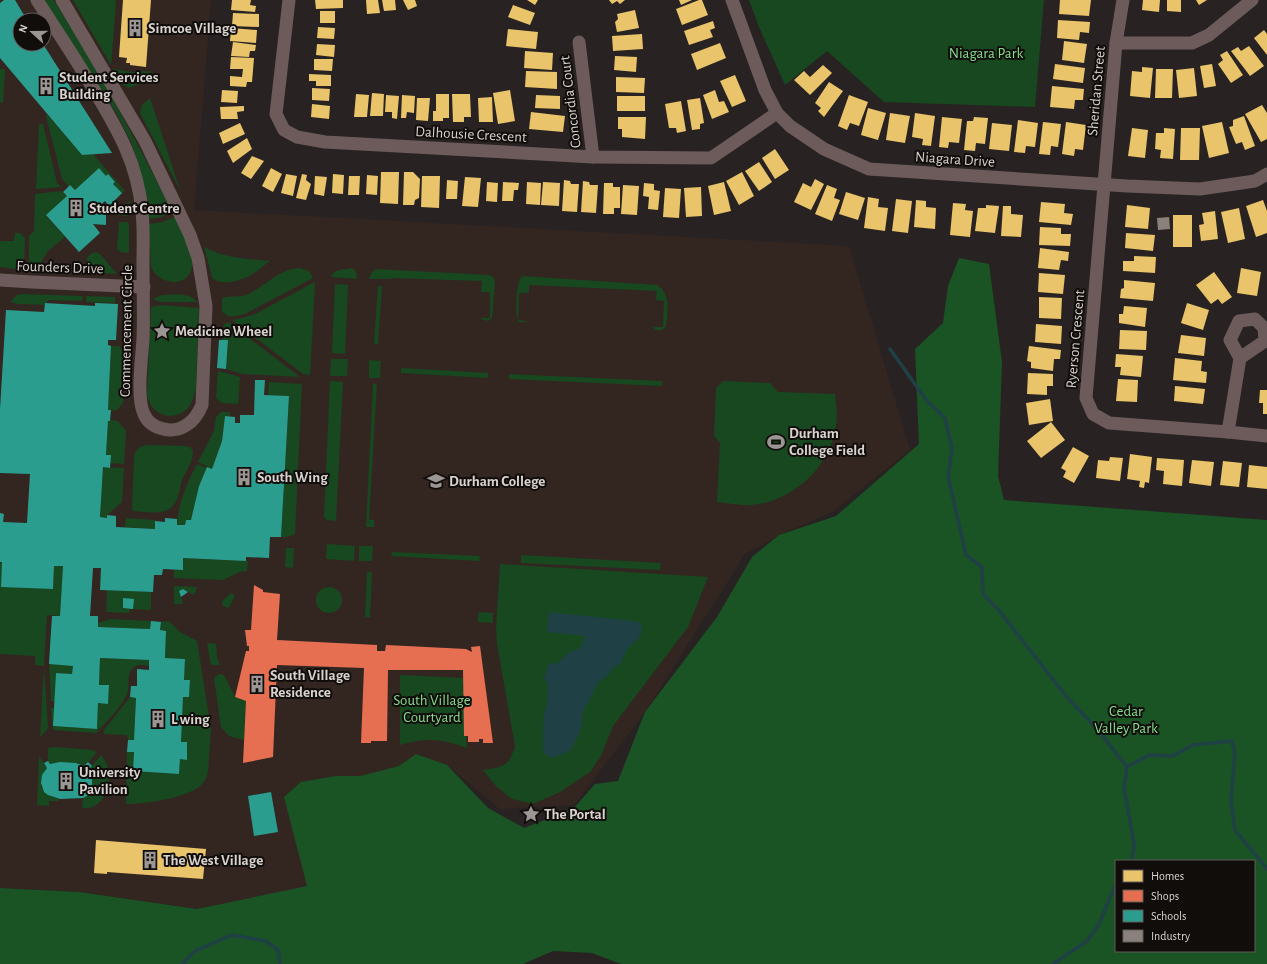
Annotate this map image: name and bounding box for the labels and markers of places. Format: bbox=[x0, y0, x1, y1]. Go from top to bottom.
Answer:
building icon: Simcoe Village bbox=[125, 18, 145, 38]
place label: Simcoe Village bbox=[148, 21, 236, 36]
place label: Student Services Building bbox=[59, 70, 159, 102]
building icon: Student Services Building bbox=[36, 76, 56, 96]
building icon: Student Centre bbox=[66, 198, 86, 218]
place label: Student Centre bbox=[89, 201, 180, 216]
place icon: Medicine Wheel bbox=[152, 321, 172, 341]
place label: Medicine Wheel bbox=[175, 324, 272, 339]
place label: Durham College Field bbox=[789, 426, 865, 458]
sports icon: Durham College Field bbox=[766, 432, 786, 452]
building icon: South Wing bbox=[234, 467, 254, 487]
place label: South Wing bbox=[257, 470, 328, 485]
school or university icon: Durham College bbox=[426, 471, 446, 491]
place label: Durham College bbox=[449, 474, 545, 489]
place label: South Village Residence bbox=[270, 668, 350, 700]
building icon: South Village Residence bbox=[247, 674, 267, 694]
building icon: L wing bbox=[148, 709, 168, 729]
place label: L wing bbox=[171, 712, 210, 727]
place label: University Pavilion bbox=[79, 765, 141, 797]
building icon: University Pavilion bbox=[56, 771, 76, 791]
place icon: The Portal bbox=[521, 804, 541, 824]
place label: The Portal bbox=[544, 807, 606, 822]
building icon: The West Village bbox=[140, 850, 160, 870]
place label: The West Village bbox=[163, 853, 263, 868]

